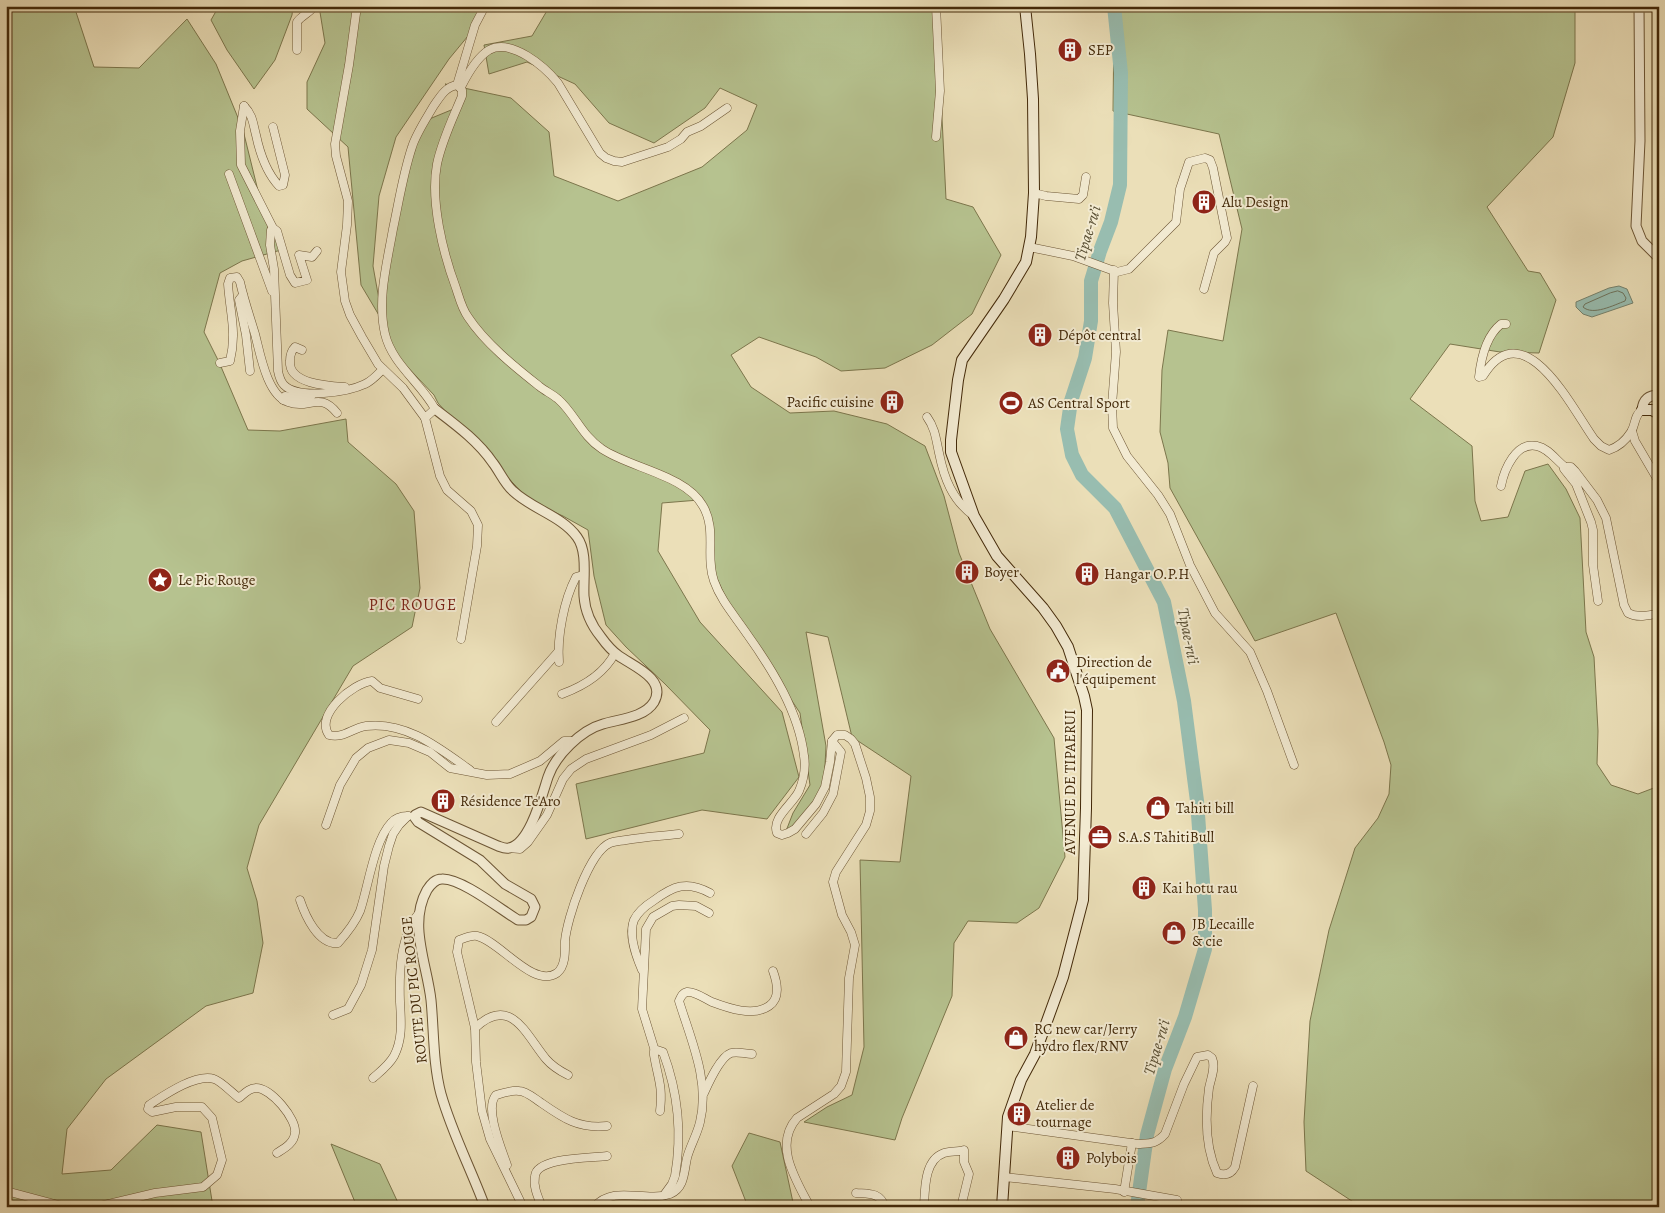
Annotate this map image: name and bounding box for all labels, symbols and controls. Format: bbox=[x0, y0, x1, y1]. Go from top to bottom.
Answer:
building icon: SEP bbox=[1057, 37, 1083, 63]
place label: SEP bbox=[1088, 40, 1113, 60]
building icon: Alu Design bbox=[1191, 189, 1217, 215]
place label: Alu Design bbox=[1221, 192, 1288, 212]
water label: Tipae-ru’i bbox=[1069, 203, 1107, 264]
building icon: Dépôt central bbox=[1027, 322, 1053, 348]
place label: Dépôt central bbox=[1058, 325, 1141, 345]
building icon: Pacific cuisine bbox=[879, 389, 905, 415]
sports icon: AS Central Sport bbox=[998, 390, 1024, 416]
place label: Pacific cuisine bbox=[786, 392, 874, 412]
place label: AS Central Sport bbox=[1027, 393, 1130, 413]
building icon: Boyer bbox=[954, 559, 980, 585]
building icon: Hangar O.P.H bbox=[1074, 561, 1100, 587]
place label: Boyer bbox=[984, 562, 1019, 582]
place label: Hangar O.P.H bbox=[1104, 564, 1190, 584]
place icon: Le Pic Rouge bbox=[147, 567, 173, 593]
place label: Le Pic Rouge bbox=[178, 570, 256, 590]
district label: PIC ROUGE bbox=[369, 594, 457, 616]
water label: Tipae-ru’i bbox=[1172, 606, 1204, 666]
place label: Direction de l'équipement bbox=[1076, 652, 1156, 689]
public building icon: Direction de l'équipement bbox=[1045, 658, 1071, 684]
street label: AVENUE DE TIPAERUI bbox=[1060, 710, 1080, 855]
building icon: Résidence Te'Aro bbox=[430, 788, 456, 814]
place label: Résidence Te'Aro bbox=[460, 791, 560, 811]
shop icon: Tahiti bill bbox=[1145, 795, 1171, 821]
place label: Tahiti bill bbox=[1176, 798, 1234, 818]
office icon: S.A.S TahitiBull bbox=[1087, 824, 1113, 850]
place label: S.A.S TahitiBull bbox=[1118, 827, 1214, 847]
building icon: Kai hotu rau bbox=[1131, 875, 1157, 901]
place label: Kai hotu rau bbox=[1162, 878, 1239, 898]
place label: JB Lecaille & cie bbox=[1192, 914, 1255, 951]
street label: ROUTE DU PIC ROUGE bbox=[396, 915, 432, 1065]
shop icon: JB Lecaille & cie bbox=[1161, 920, 1187, 946]
water label: Tipae-ru’i bbox=[1138, 1017, 1176, 1078]
place label: RC new car/Jerry hydro flex/RNV bbox=[1034, 1019, 1137, 1056]
shop icon: RC new car/Jerry hydro flex/RNV bbox=[1003, 1025, 1029, 1051]
place label: Atelier de tournage bbox=[1035, 1095, 1095, 1132]
building icon: Atelier de tournage bbox=[1006, 1101, 1032, 1127]
building icon: Polybois bbox=[1055, 1145, 1081, 1171]
place label: Polybois bbox=[1086, 1148, 1137, 1168]

